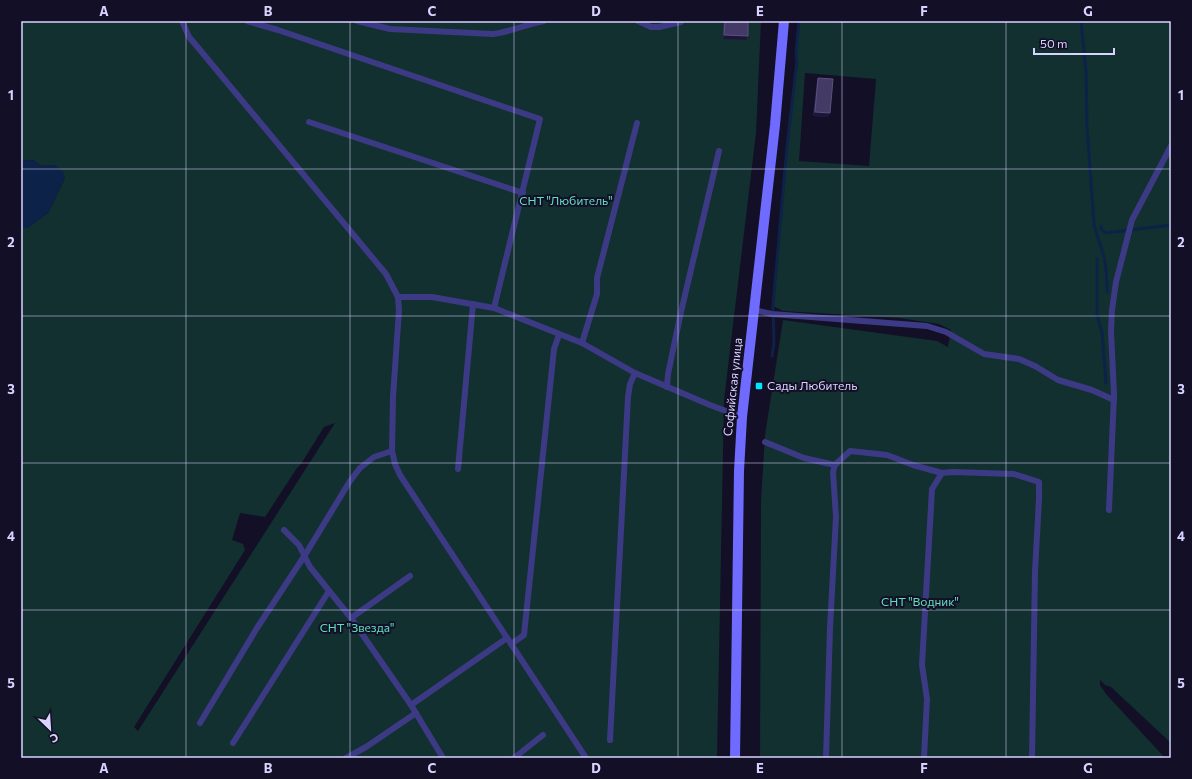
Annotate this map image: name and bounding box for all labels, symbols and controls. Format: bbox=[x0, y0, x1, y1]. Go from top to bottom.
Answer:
text: A bbox=[99, 3, 109, 19]
text: B bbox=[264, 3, 273, 19]
text: C bbox=[428, 3, 437, 19]
text: D bbox=[591, 3, 601, 19]
text: E bbox=[756, 3, 764, 19]
text: F bbox=[920, 3, 928, 19]
text: G bbox=[1083, 3, 1093, 19]
scale bar bbox=[1034, 30, 1114, 56]
text: 50 m bbox=[1040, 36, 1068, 50]
text: 1 bbox=[8, 87, 14, 103]
text: 1 bbox=[1178, 87, 1184, 103]
park label: СНТ "Любитель" bbox=[519, 193, 613, 207]
text: 2 bbox=[7, 234, 15, 250]
text: 2 bbox=[1177, 234, 1185, 250]
street label: Софийская улица bbox=[720, 337, 744, 437]
place label: Сады Любитель bbox=[767, 378, 857, 392]
text: 3 bbox=[7, 381, 15, 397]
marker: Сады Любитель bbox=[754, 381, 764, 391]
text: 3 bbox=[1177, 381, 1185, 397]
text: 4 bbox=[7, 528, 15, 544]
text: 4 bbox=[1177, 528, 1185, 544]
park label: СНТ "Водник" bbox=[881, 594, 959, 608]
park label: СНТ "Звезда" bbox=[320, 620, 394, 634]
text: 5 bbox=[7, 675, 15, 691]
text: 5 bbox=[1177, 675, 1185, 691]
north arrow bbox=[30, 709, 70, 749]
text: С bbox=[48, 731, 61, 746]
text: A bbox=[99, 760, 109, 776]
text: B bbox=[264, 760, 273, 776]
text: C bbox=[428, 760, 437, 776]
text: D bbox=[591, 760, 601, 776]
text: E bbox=[756, 760, 764, 776]
text: F bbox=[920, 760, 928, 776]
text: G bbox=[1083, 760, 1093, 776]

